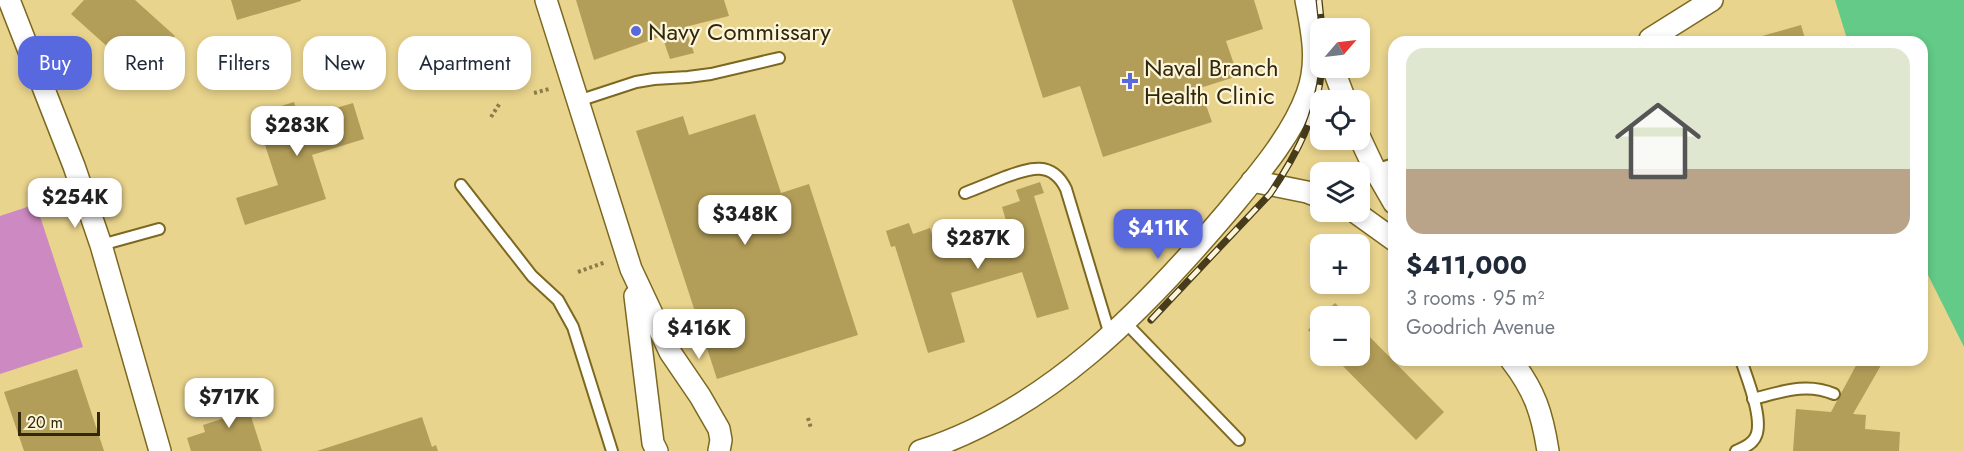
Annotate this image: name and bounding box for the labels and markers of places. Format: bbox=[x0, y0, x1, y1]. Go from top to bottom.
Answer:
place label: Navy Commissary bbox=[648, 14, 831, 49]
marker: Navy Commissary bbox=[629, 24, 643, 38]
place label: Naval Branch Health Clinic bbox=[1144, 50, 1279, 113]
marker: Naval Branch Health Clinic bbox=[1121, 72, 1139, 90]
pin: $283K bbox=[255, 106, 339, 157]
pin: $254K bbox=[33, 178, 117, 229]
pin: $348K bbox=[703, 195, 787, 246]
pin: $411K bbox=[1116, 209, 1200, 260]
pin: $287K bbox=[936, 219, 1020, 270]
pin: $416K bbox=[657, 309, 741, 360]
pin: $717K bbox=[187, 378, 271, 429]

